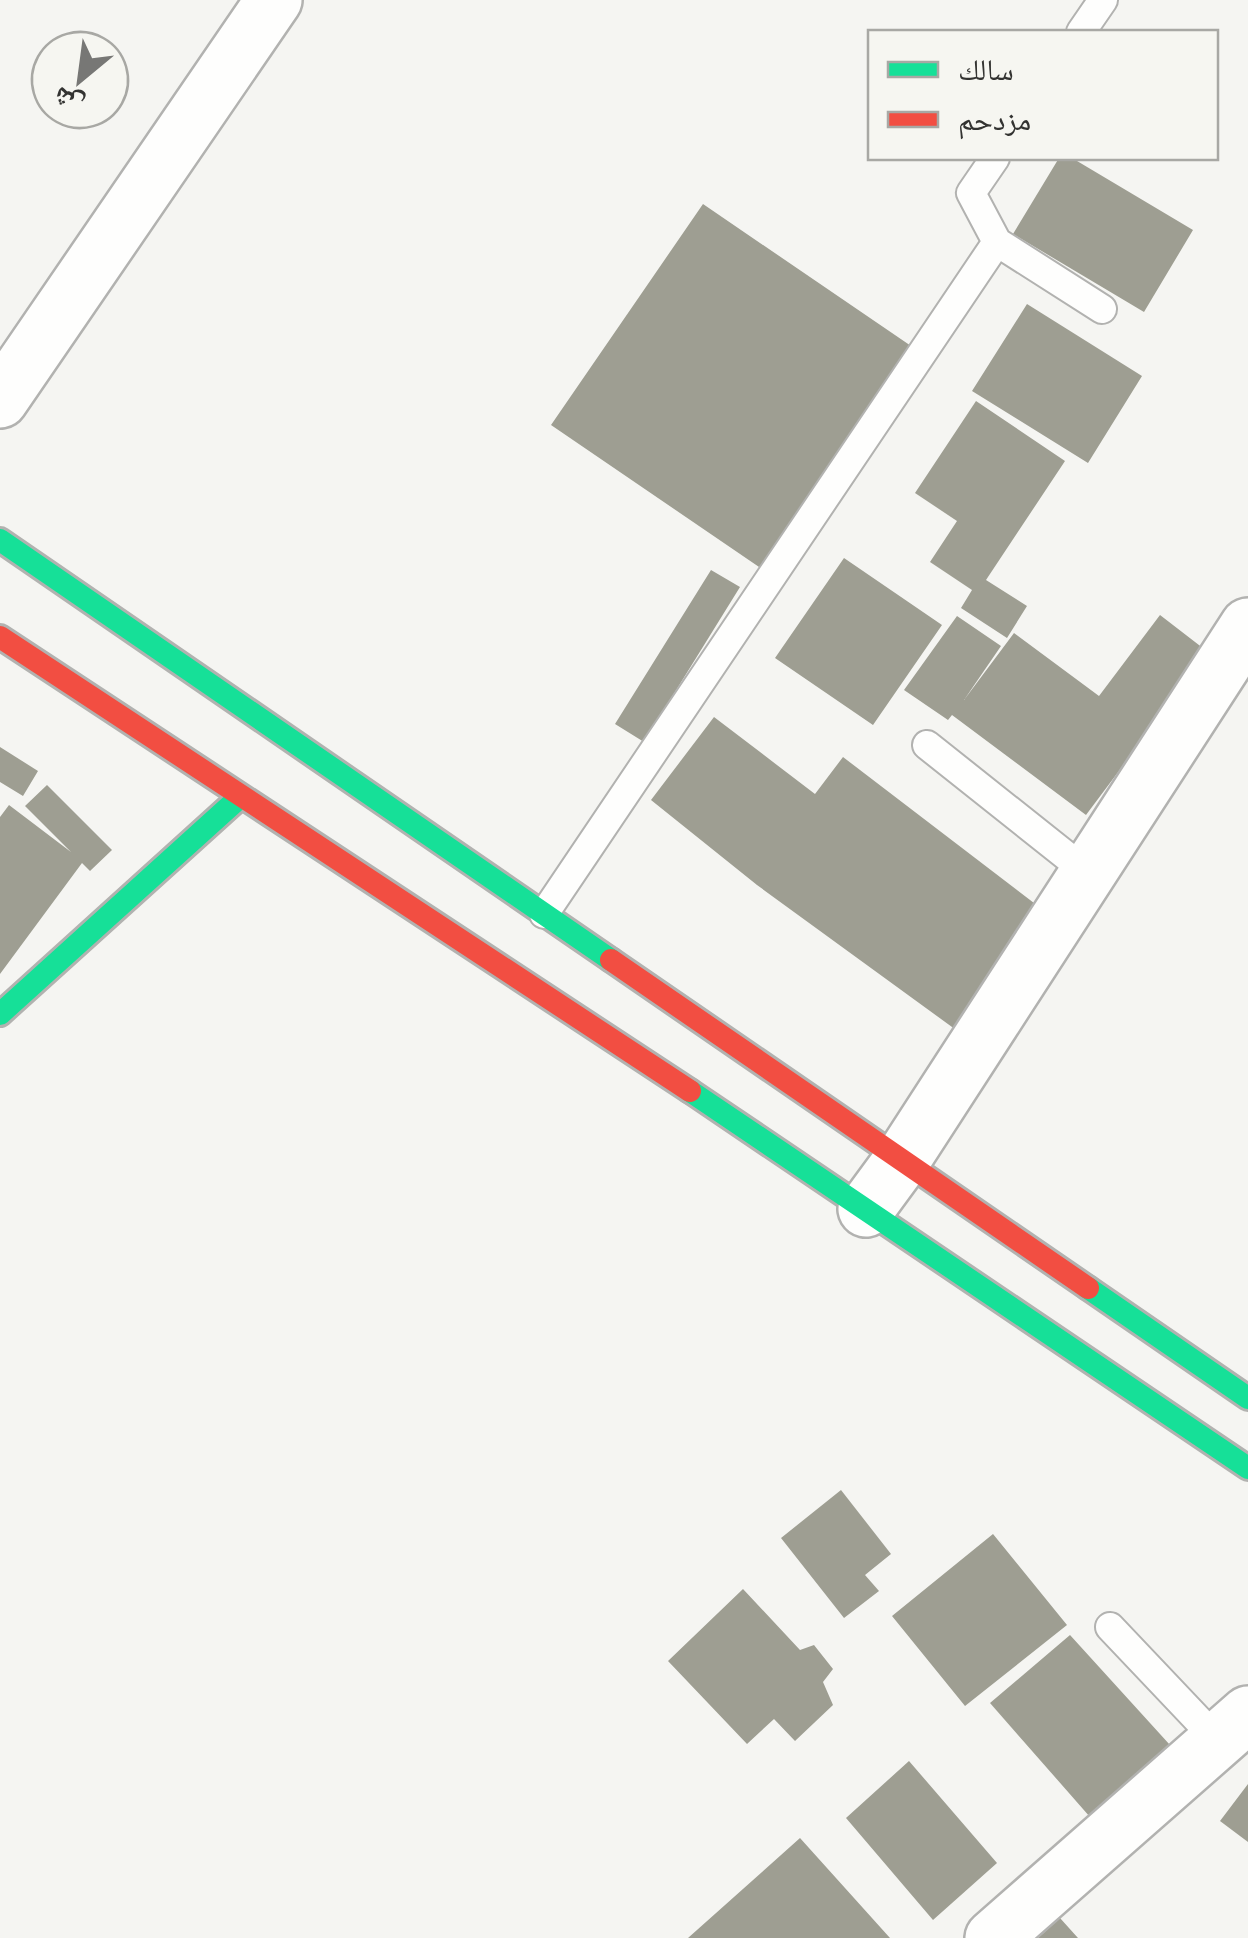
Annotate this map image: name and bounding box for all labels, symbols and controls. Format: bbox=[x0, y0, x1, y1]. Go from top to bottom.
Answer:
north arrow bbox=[30, 30, 130, 130]
legend bbox=[868, 30, 1218, 160]
text: سالك bbox=[958, 49, 1014, 86]
text: ش bbox=[46, 80, 89, 125]
text: مزدحم bbox=[958, 99, 1031, 140]

